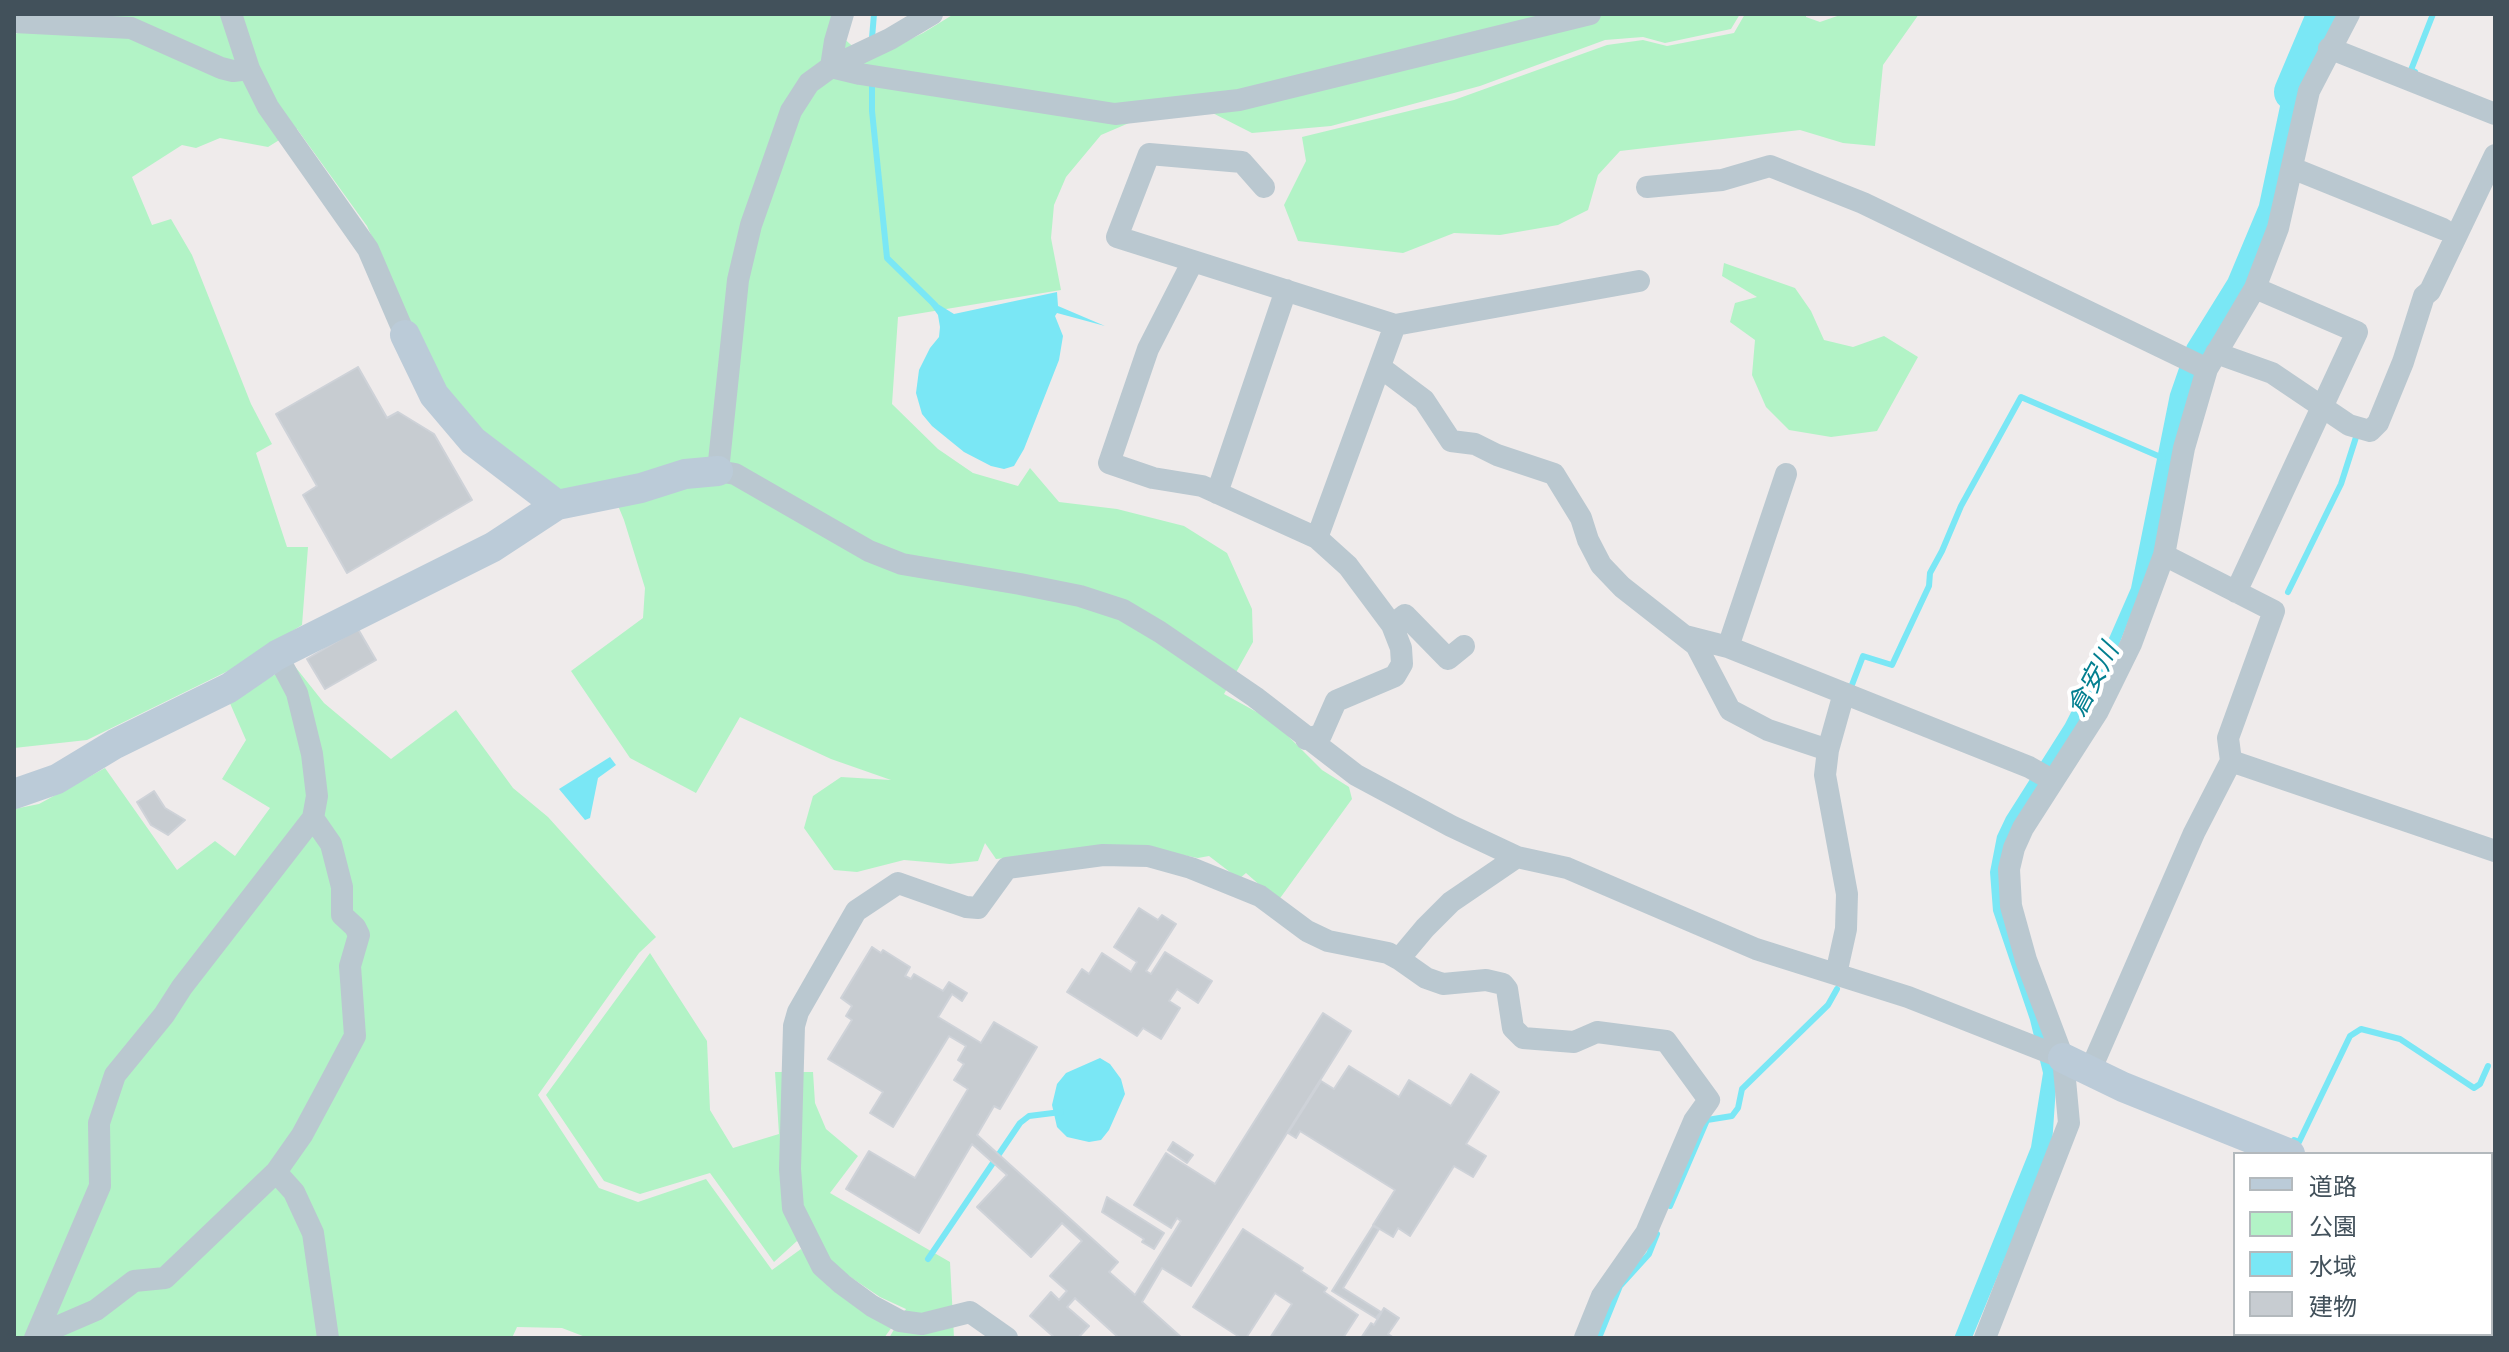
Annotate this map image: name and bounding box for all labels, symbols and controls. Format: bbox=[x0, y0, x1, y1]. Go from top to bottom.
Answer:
water label: 倉安川 bbox=[2062, 638, 2126, 722]
legend bbox=[2233, 1152, 2493, 1336]
text: 道路 bbox=[2309, 1171, 2357, 1202]
text: 公園 bbox=[2309, 1211, 2357, 1242]
text: 水域 bbox=[2309, 1251, 2357, 1282]
text: 建物 bbox=[2309, 1291, 2357, 1322]

